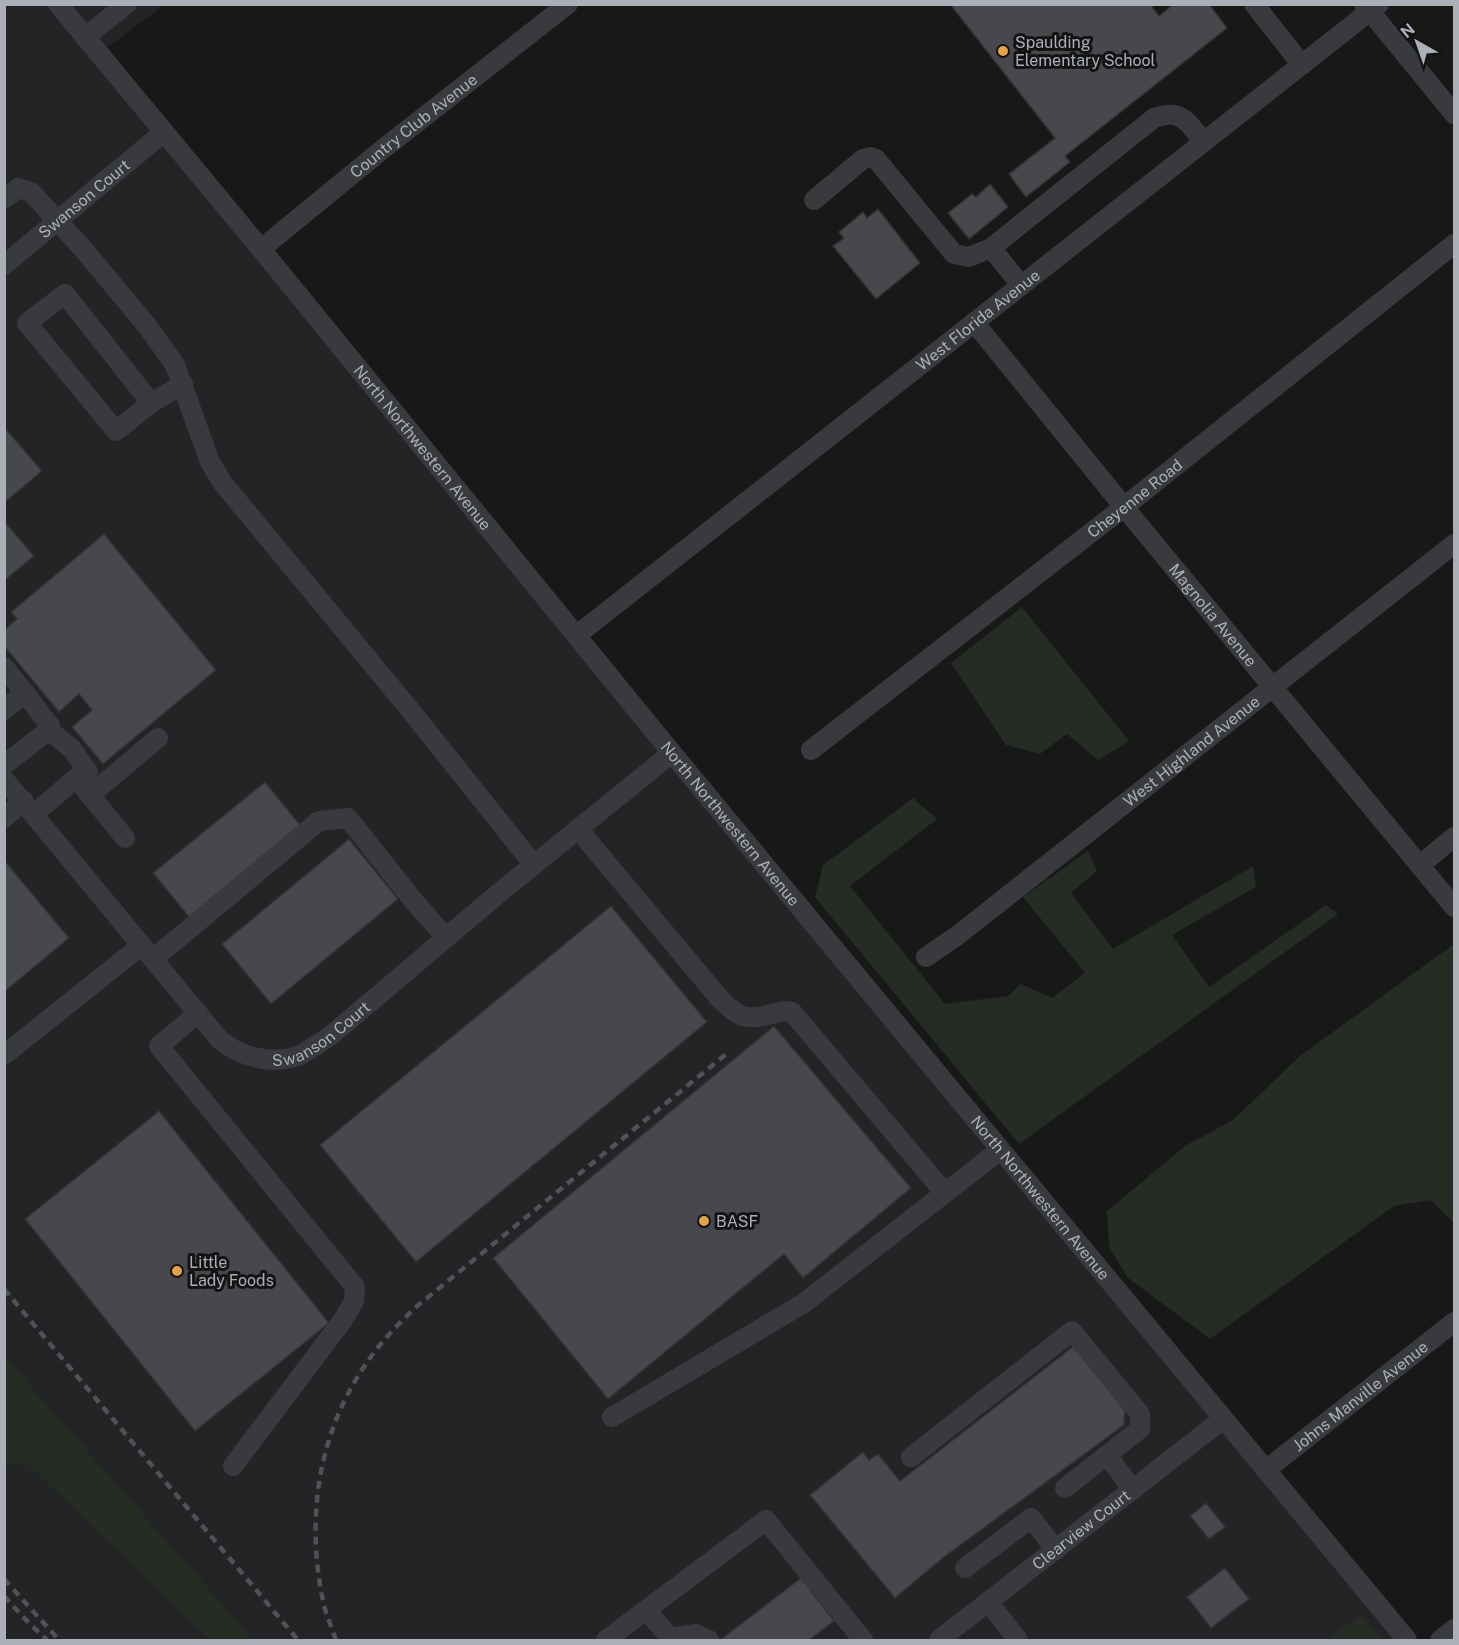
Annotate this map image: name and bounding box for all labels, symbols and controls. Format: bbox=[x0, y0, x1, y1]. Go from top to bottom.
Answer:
north arrow bbox=[1387, 12, 1447, 72]
text: N bbox=[1397, 20, 1419, 42]
place label: Spaulding Elementary School bbox=[1015, 33, 1156, 70]
marker: Spaulding Elementary School bbox=[996, 44, 1010, 58]
street label: Country Club Avenue bbox=[346, 70, 481, 182]
street label: Swanson Court bbox=[35, 156, 134, 242]
street label: West Florida Avenue bbox=[912, 266, 1044, 375]
street label: North Northwestern Avenue bbox=[349, 361, 495, 534]
street label: Cheyenne Road bbox=[1084, 455, 1186, 542]
street label: Magnolia Avenue bbox=[1165, 560, 1261, 671]
street label: West Highland Avenue bbox=[1120, 692, 1264, 811]
street label: North Northwestern Avenue bbox=[657, 738, 803, 910]
street label: Swanson Court bbox=[272, 997, 374, 1070]
street label: North Northwestern Avenue bbox=[967, 1112, 1114, 1284]
place label: BASF bbox=[716, 1212, 758, 1231]
marker: BASF bbox=[697, 1214, 711, 1228]
place label: Little Lady Foods bbox=[189, 1253, 274, 1290]
marker: Little Lady Foods bbox=[170, 1264, 184, 1278]
street label: Johns Manville Avenue bbox=[1289, 1337, 1432, 1455]
street label: Clearview Court bbox=[1029, 1486, 1134, 1574]

